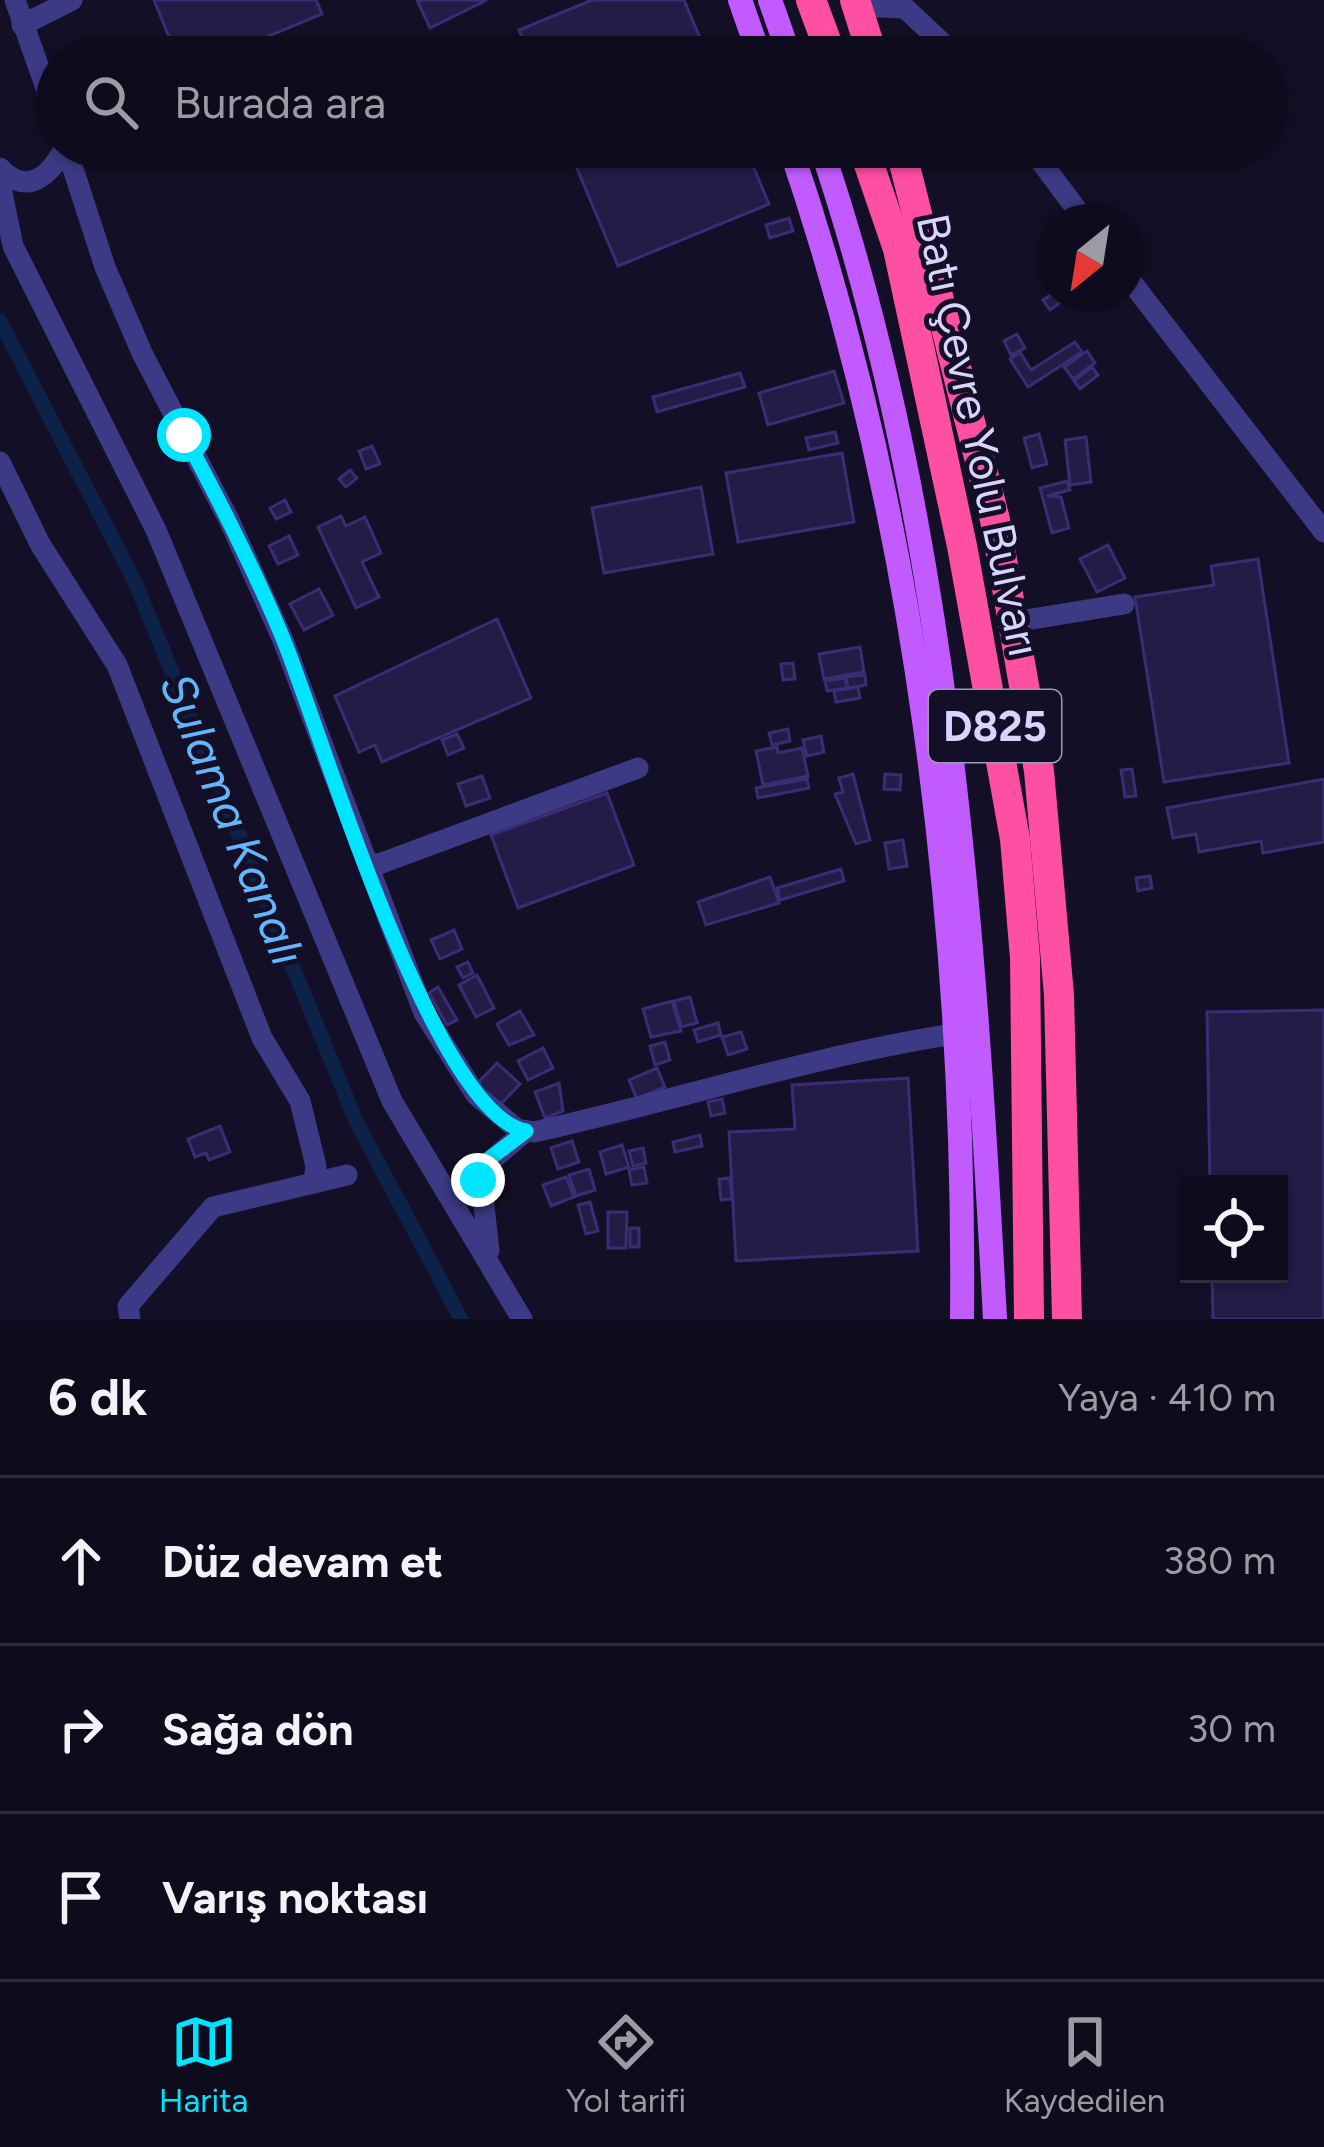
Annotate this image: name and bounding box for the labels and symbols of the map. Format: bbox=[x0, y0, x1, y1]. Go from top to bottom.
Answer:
north arrow bbox=[1036, 204, 1144, 312]
street label: Batı Çevre Yolu Bulvarı bbox=[906, 209, 1052, 661]
route start bbox=[157, 408, 211, 462]
water label: Sulama Kanalı bbox=[148, 665, 318, 973]
road number: D825 bbox=[929, 690, 1061, 762]
route end bbox=[451, 1153, 505, 1207]

